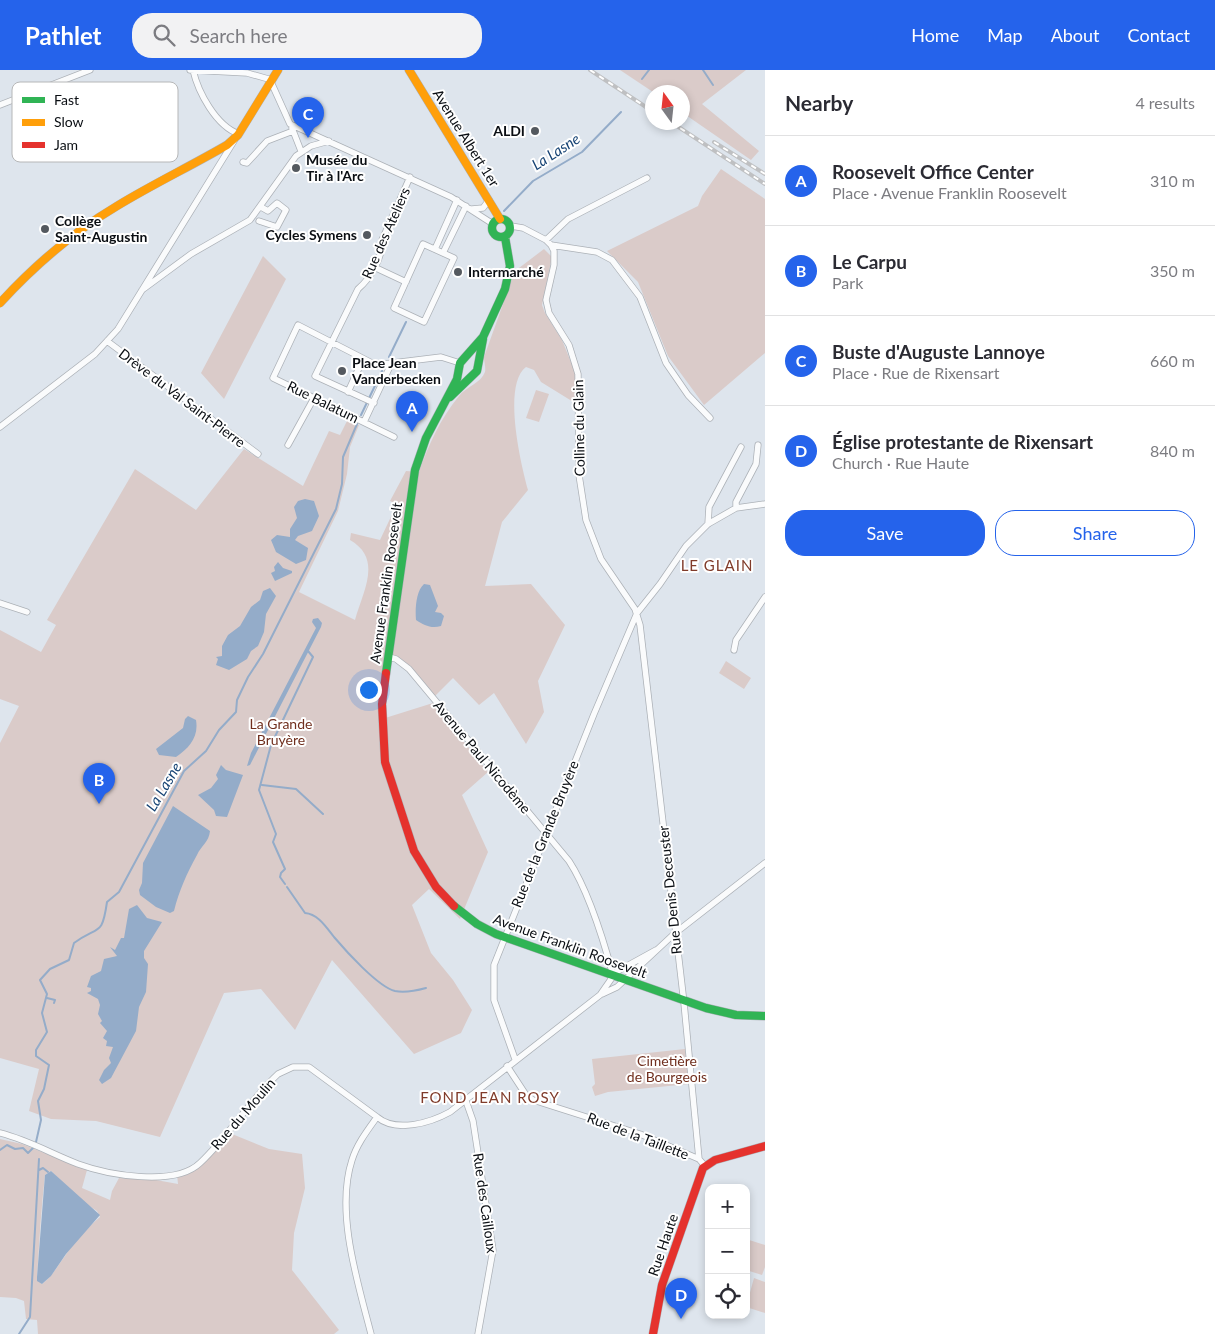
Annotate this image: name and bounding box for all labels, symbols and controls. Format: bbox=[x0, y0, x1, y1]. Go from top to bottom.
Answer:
search box bbox=[132, 13, 482, 58]
text: Pathlet bbox=[25, 21, 102, 50]
icon: search bbox=[150, 21, 178, 49]
text: Search here bbox=[190, 24, 288, 47]
text: Home bbox=[911, 24, 959, 46]
text: Map bbox=[987, 24, 1023, 46]
text: About bbox=[1051, 24, 1100, 46]
text: Contact bbox=[1128, 24, 1190, 46]
legend bbox=[12, 82, 178, 162]
north arrow bbox=[645, 85, 690, 130]
street label: Avenue Albert 1er bbox=[430, 86, 503, 190]
text: Nearby bbox=[785, 90, 853, 115]
text: Fast bbox=[54, 91, 79, 108]
text: 4 results bbox=[1135, 93, 1195, 112]
pin: C bbox=[292, 97, 324, 138]
text: Slow bbox=[54, 113, 84, 130]
place label: ALDI bbox=[492, 122, 525, 139]
marker: ALDI bbox=[529, 125, 541, 137]
water label: La Lasne bbox=[528, 129, 583, 173]
text: Jam bbox=[54, 136, 78, 153]
place label: Musée du Tir à l'Arc bbox=[306, 151, 367, 184]
text: Roosevelt Office Center bbox=[832, 160, 1034, 183]
marker: Musée du Tir à l'Arc bbox=[290, 162, 302, 174]
text: A bbox=[795, 171, 807, 190]
text: 310 m bbox=[1150, 171, 1195, 190]
text: Place · Avenue Franklin Roosevelt bbox=[832, 183, 1067, 202]
street label: Rue des Ateliers bbox=[358, 184, 413, 281]
place label: Collège Saint-Augustin bbox=[55, 212, 147, 245]
marker: Collège Saint-Augustin bbox=[39, 223, 51, 235]
place label: Cycles Symens bbox=[266, 226, 357, 243]
marker: Cycles Symens bbox=[361, 229, 373, 241]
text: Le Carpu bbox=[832, 250, 907, 273]
text: B bbox=[796, 261, 806, 280]
text: 350 m bbox=[1150, 261, 1195, 280]
place label: Intermarché bbox=[468, 263, 544, 280]
marker: Intermarché bbox=[452, 266, 464, 278]
text: Park bbox=[832, 273, 863, 292]
text: Buste d'Auguste Lannoye bbox=[832, 340, 1045, 363]
street label: Drève du Val Saint-Pierre bbox=[116, 345, 249, 451]
text: C bbox=[796, 351, 806, 370]
text: 660 m bbox=[1150, 351, 1195, 370]
place label: Place Jean Vanderbecken bbox=[351, 354, 441, 387]
text: Place · Rue de Rixensart bbox=[832, 363, 999, 382]
marker: Place Jean Vanderbecken bbox=[336, 365, 348, 377]
street label: Rue Balatum bbox=[285, 377, 362, 426]
street label: Colline du Glain bbox=[569, 380, 588, 477]
pin: A bbox=[396, 391, 428, 432]
text: Église protestante de Rixensart bbox=[832, 430, 1093, 453]
text: D bbox=[795, 441, 807, 460]
text: 840 m bbox=[1150, 441, 1195, 460]
text: Church · Rue Haute bbox=[832, 453, 969, 472]
street label: Avenue Franklin Roosevelt bbox=[366, 501, 405, 665]
button: Save bbox=[785, 510, 985, 556]
button: Share bbox=[995, 510, 1195, 556]
district label: LE GLAIN bbox=[681, 556, 753, 574]
your location bbox=[356, 677, 382, 703]
street label: Avenue Paul Nicodème bbox=[430, 697, 535, 817]
park label: La Grande Bruyère bbox=[250, 715, 312, 748]
street label: Rue de la Grande Bruyère bbox=[507, 758, 582, 910]
water label: La Lasne bbox=[142, 759, 185, 814]
pin: B bbox=[83, 763, 115, 804]
street label: Rue Denis Deceuster bbox=[654, 825, 685, 955]
street label: Avenue Franklin Roosevelt bbox=[491, 910, 649, 981]
park label: Cimetière de Bourgeois bbox=[627, 1052, 707, 1085]
street label: Rue du Moulin bbox=[207, 1074, 278, 1153]
district label: FOND JEAN ROSY bbox=[420, 1088, 560, 1106]
street label: Rue de la Taillette bbox=[585, 1108, 691, 1163]
street label: Rue des Cailloux bbox=[470, 1152, 501, 1254]
map controls bbox=[705, 1184, 750, 1319]
button: + bbox=[705, 1184, 750, 1229]
street label: Rue Haute bbox=[644, 1211, 681, 1278]
button: − bbox=[705, 1229, 750, 1274]
button: locate bbox=[705, 1274, 750, 1319]
pin: D bbox=[665, 1278, 697, 1319]

